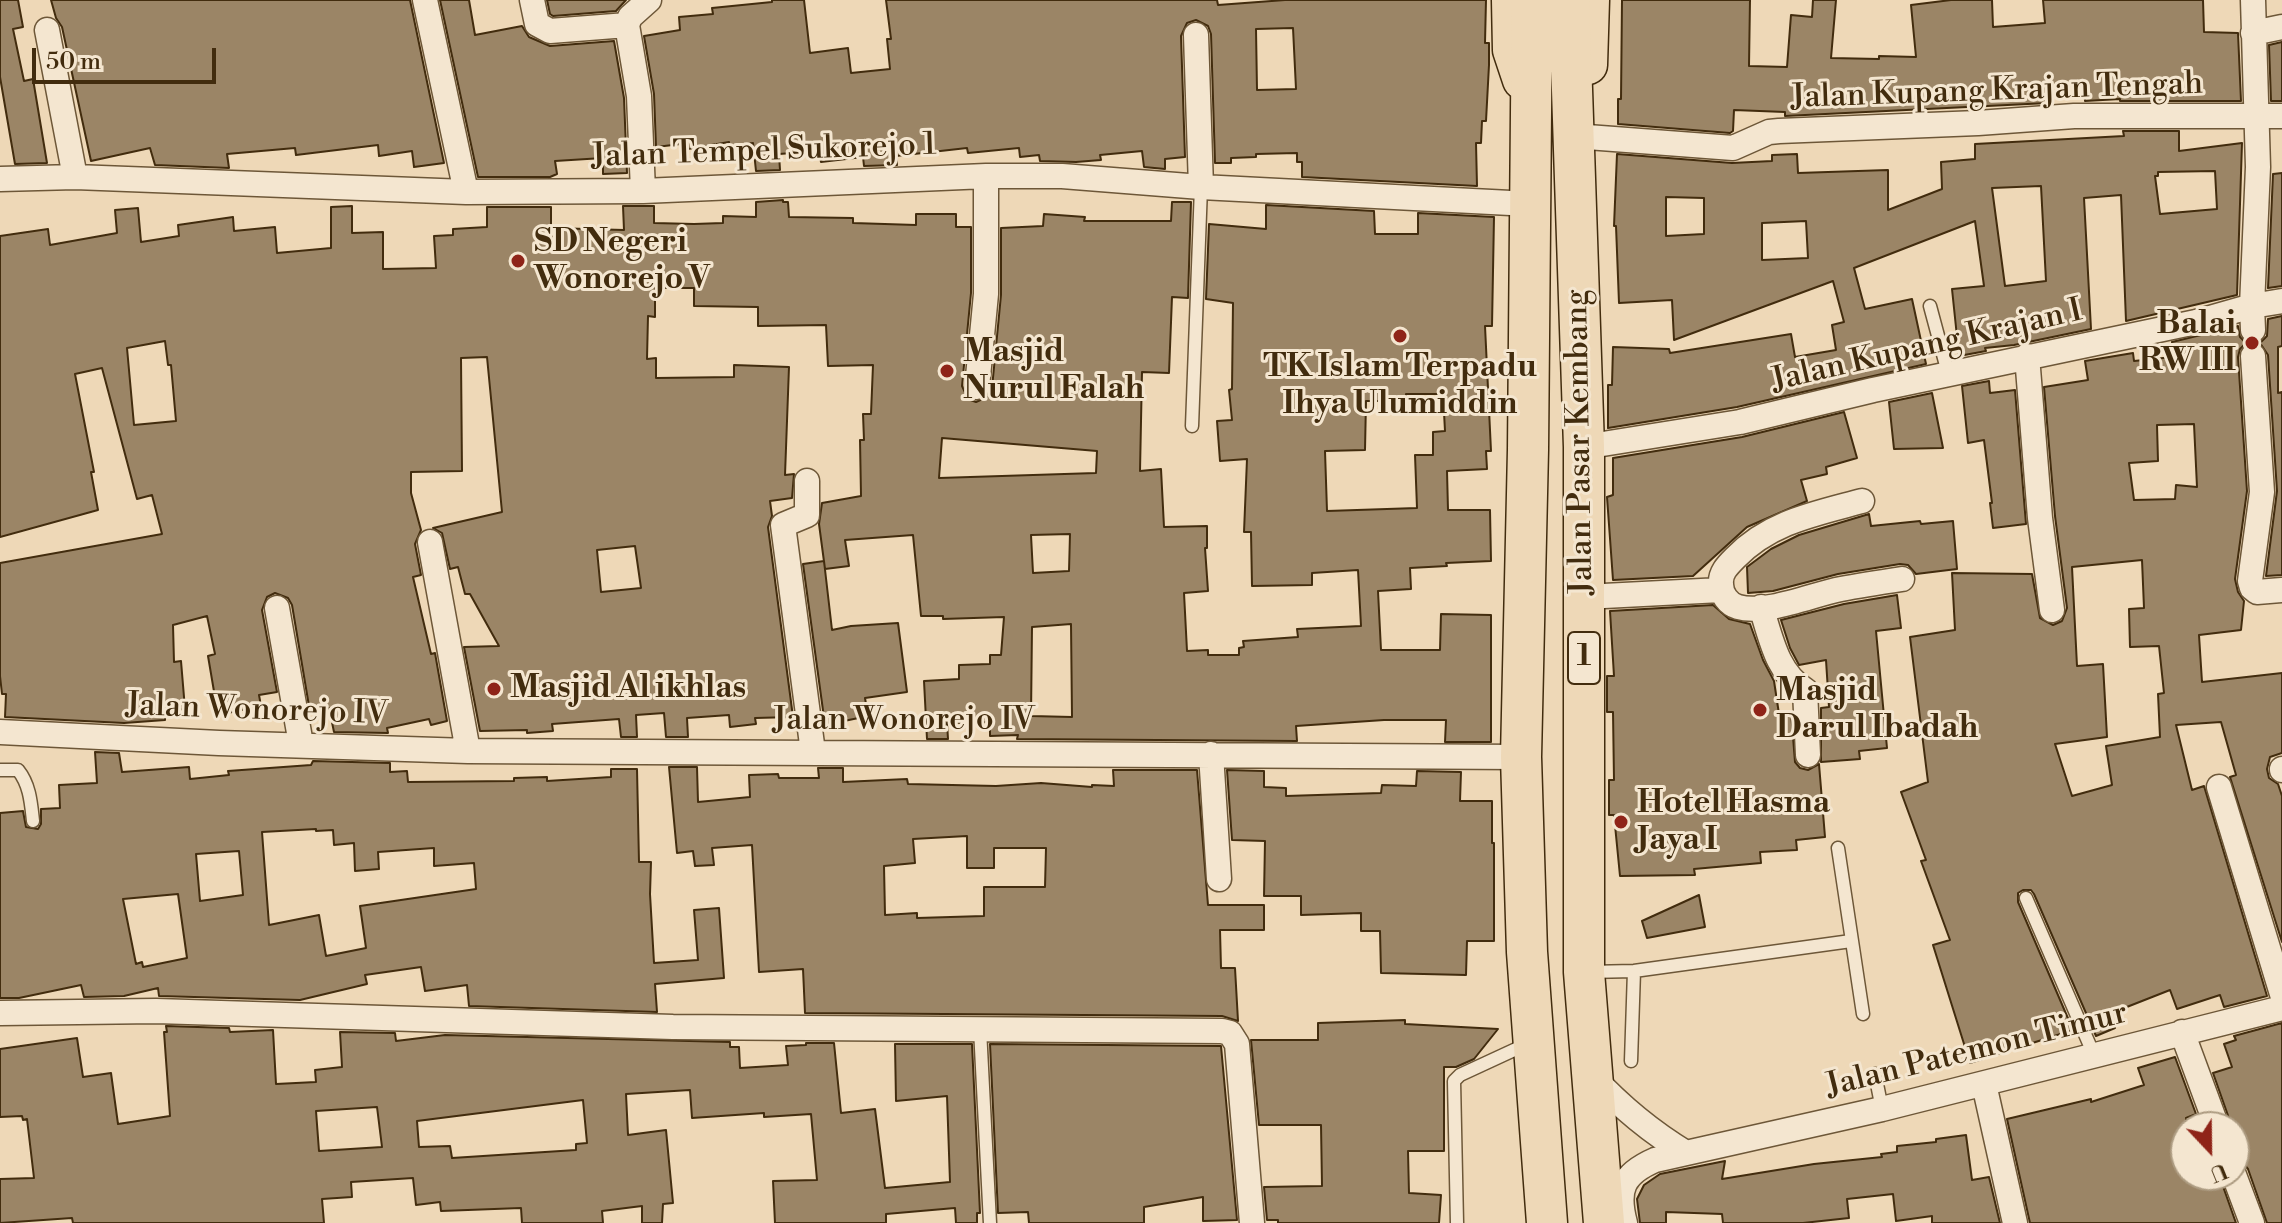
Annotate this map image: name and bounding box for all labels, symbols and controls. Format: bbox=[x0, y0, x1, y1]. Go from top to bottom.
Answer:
scale bar bbox=[36, 32, 220, 82]
text: 50 m bbox=[46, 47, 101, 77]
street label: Jalan Kupang Krajan Tengah bbox=[1790, 66, 2204, 118]
street label: Jalan Tempel Sukorejo 1 bbox=[591, 127, 937, 177]
place label: SD Negeri Wonorejo V bbox=[534, 224, 710, 299]
marker: SD Negeri Wonorejo V bbox=[509, 252, 527, 270]
street label: Jalan Pasar Kembang bbox=[1559, 289, 1603, 595]
street label: Jalan Kupang Krajan I bbox=[1768, 293, 2086, 401]
place label: Balai RW III bbox=[2139, 306, 2236, 381]
marker: TK Islam Terpadu Ihya Ulumiddin bbox=[1391, 327, 1409, 345]
place label: Masjid Nurul Falah bbox=[963, 334, 1144, 409]
marker: Balai RW III bbox=[2243, 334, 2261, 352]
place label: TK Islam Terpadu Ihya Ulumiddin bbox=[1263, 349, 1537, 424]
marker: Masjid Nurul Falah bbox=[938, 362, 956, 380]
road number: 1 bbox=[1568, 632, 1600, 684]
place label: Masjid Al ikhlas bbox=[510, 670, 746, 708]
place label: Masjid Darul Ibadah bbox=[1776, 673, 1978, 748]
marker: Masjid Al ikhlas bbox=[485, 680, 503, 698]
street label: Jalan Wonorejo IV bbox=[125, 687, 389, 735]
marker: Masjid Darul Ibadah bbox=[1751, 701, 1769, 719]
street label: Jalan Wonorejo IV bbox=[773, 702, 1035, 740]
place label: Hotel Hasma Jaya I bbox=[1637, 785, 1830, 860]
marker: Hotel Hasma Jaya I bbox=[1612, 813, 1630, 831]
street label: Jalan Patemon Timur bbox=[1822, 995, 2132, 1107]
north arrow bbox=[2170, 1111, 2250, 1191]
text: U bbox=[2205, 1156, 2231, 1188]

